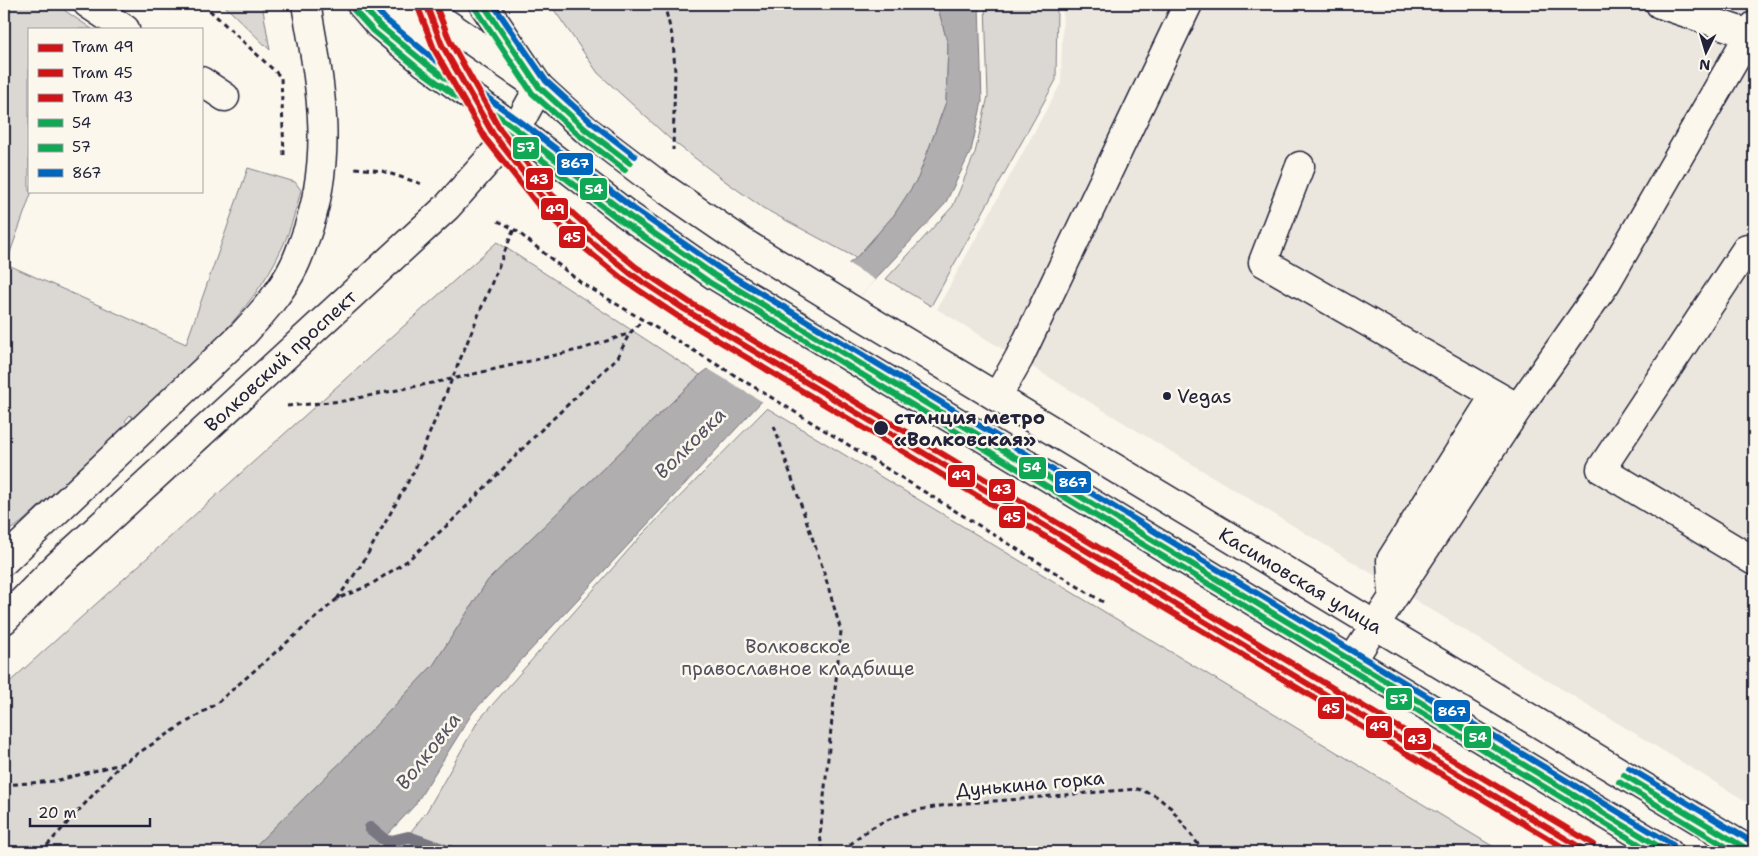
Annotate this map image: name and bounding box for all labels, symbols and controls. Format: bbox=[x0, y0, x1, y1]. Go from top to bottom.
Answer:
legend bbox=[28, 28, 202, 192]
north arrow bbox=[1680, 28, 1730, 78]
text: Tram 49 bbox=[72, 37, 134, 57]
text: N bbox=[1699, 56, 1711, 74]
text: Tram 45 bbox=[72, 63, 133, 83]
text: Tram 43 bbox=[72, 87, 133, 107]
text: 54 bbox=[72, 113, 91, 133]
line badge: 57 bbox=[512, 136, 540, 160]
text: 57 bbox=[72, 137, 91, 157]
text: 57 bbox=[517, 138, 535, 156]
line badge: 867 bbox=[556, 152, 594, 176]
text: 867 bbox=[561, 154, 589, 172]
text: 867 bbox=[72, 163, 101, 183]
line badge: 43 bbox=[525, 167, 554, 191]
text: 43 bbox=[530, 170, 549, 188]
line badge: 54 bbox=[579, 177, 608, 201]
text: 54 bbox=[585, 180, 603, 198]
line badge: 49 bbox=[540, 197, 569, 221]
text: 49 bbox=[545, 200, 565, 218]
line badge: 45 bbox=[558, 225, 586, 249]
text: 45 bbox=[563, 228, 581, 246]
street label: Волковский проспект bbox=[199, 284, 362, 437]
place label: Vegas bbox=[1177, 384, 1232, 409]
marker: Vegas bbox=[1161, 390, 1173, 402]
water label: Волковка bbox=[648, 401, 732, 485]
place label: станция метро «Волковская» bbox=[894, 405, 1045, 452]
marker: станция метро «Волковская» bbox=[872, 419, 890, 437]
line badge: 54 bbox=[1018, 456, 1047, 480]
text: 54 bbox=[1023, 458, 1041, 476]
line badge: 49 bbox=[947, 464, 976, 488]
text: 49 bbox=[951, 466, 971, 484]
line badge: 867 bbox=[1054, 470, 1092, 494]
text: 867 bbox=[1059, 473, 1087, 491]
line badge: 43 bbox=[988, 478, 1016, 502]
text: 43 bbox=[993, 480, 1012, 498]
line badge: 45 bbox=[998, 505, 1026, 529]
text: 45 bbox=[1003, 508, 1021, 526]
street label: Касимовская улица bbox=[1214, 521, 1387, 639]
park label: Волковское православное кладбище bbox=[681, 634, 915, 681]
line badge: 57 bbox=[1385, 687, 1413, 711]
text: 57 bbox=[1390, 690, 1408, 708]
line badge: 45 bbox=[1317, 696, 1345, 720]
text: 45 bbox=[1322, 699, 1340, 717]
line badge: 867 bbox=[1433, 699, 1471, 723]
text: 867 bbox=[1438, 702, 1466, 720]
water label: Волковка bbox=[390, 707, 466, 795]
line badge: 49 bbox=[1365, 715, 1393, 739]
text: 49 bbox=[1369, 717, 1389, 735]
line badge: 54 bbox=[1463, 725, 1492, 749]
line badge: 43 bbox=[1403, 727, 1432, 751]
text: 54 bbox=[1469, 728, 1487, 746]
text: 43 bbox=[1408, 730, 1427, 748]
street label: Дунькина горка bbox=[955, 765, 1105, 803]
scale bar bbox=[30, 796, 150, 828]
text: 20 m bbox=[38, 803, 77, 823]

